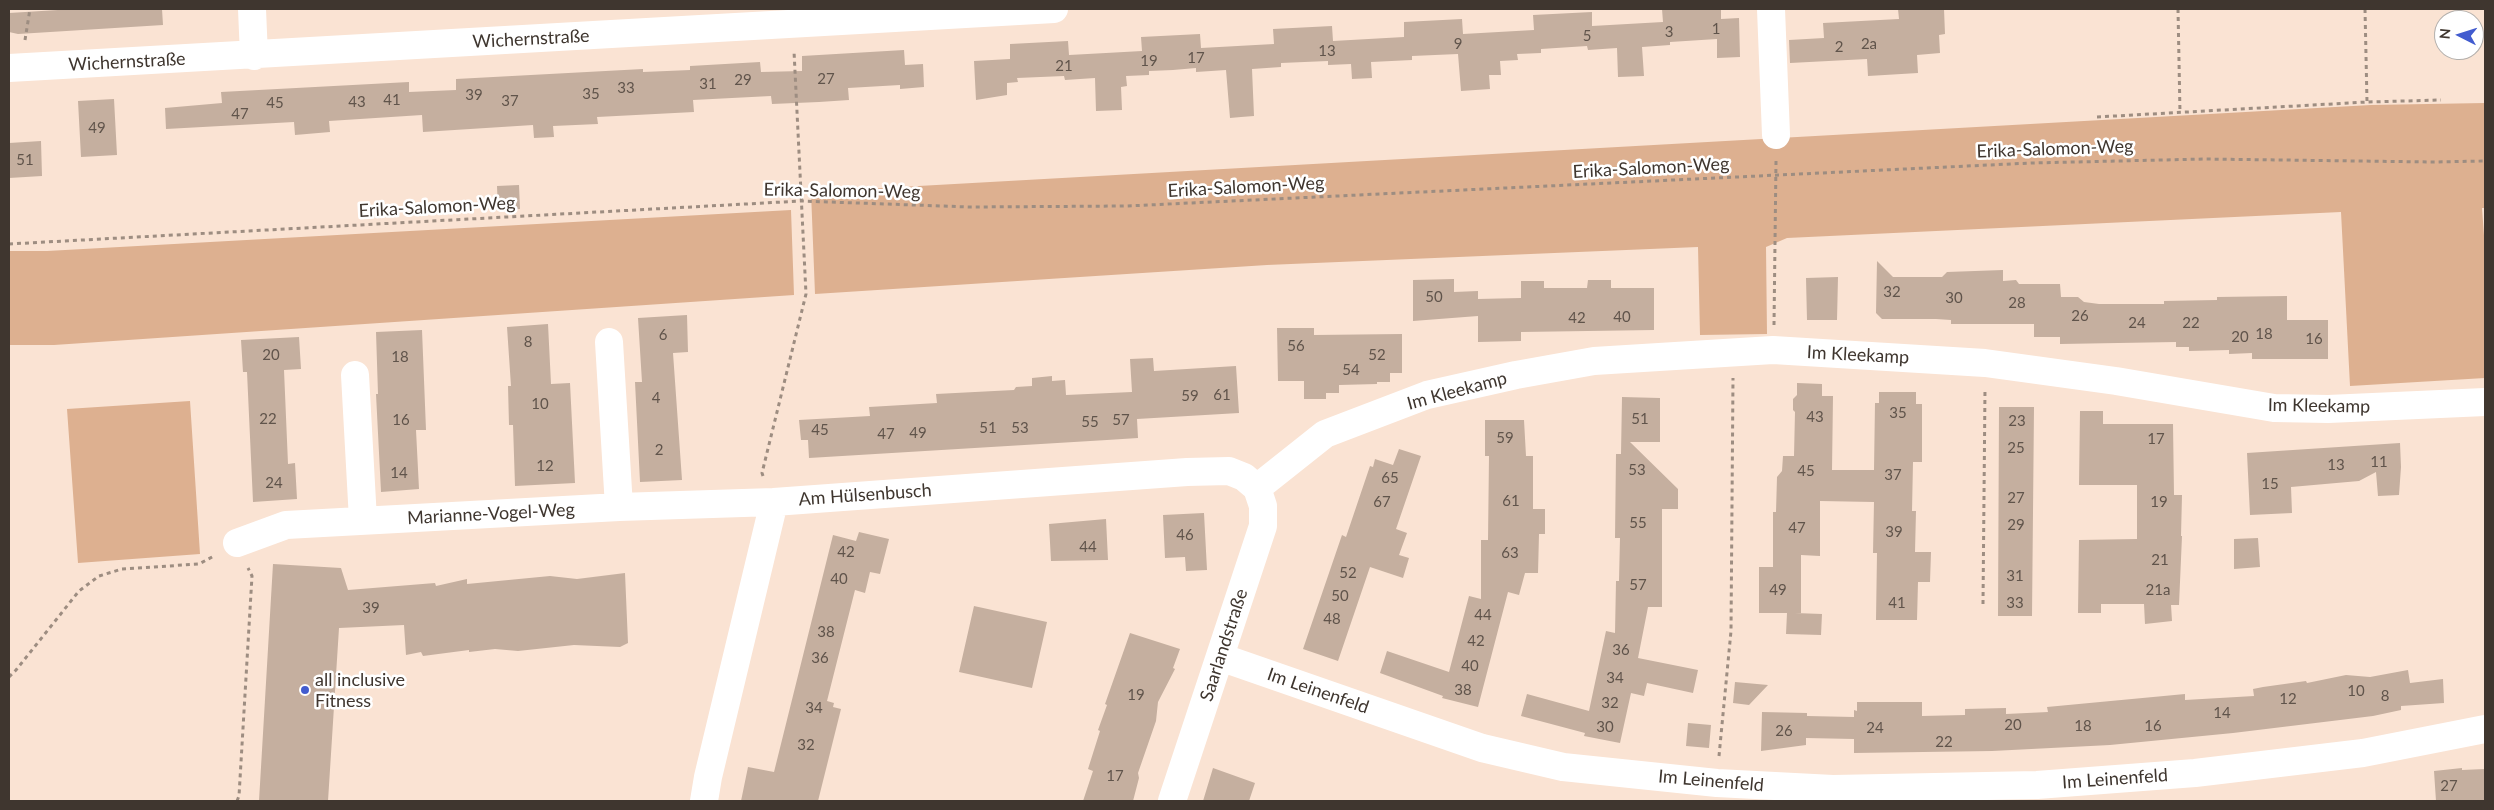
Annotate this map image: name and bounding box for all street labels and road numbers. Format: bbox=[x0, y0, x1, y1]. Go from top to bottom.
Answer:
street label: Wichernstraße bbox=[472, 25, 590, 53]
street label: Wichernstraße bbox=[68, 48, 186, 76]
street label: Erika-Salomon-Weg bbox=[1976, 135, 2134, 163]
street label: Erika-Salomon-Weg bbox=[1572, 153, 1730, 183]
street label: Erika-Salomon-Weg bbox=[1167, 172, 1325, 202]
street label: Erika-Salomon-Weg bbox=[763, 179, 921, 203]
street label: Erika-Salomon-Weg bbox=[358, 192, 516, 222]
street label: Im Kleekamp bbox=[1806, 342, 1910, 368]
street label: Im Kleekamp bbox=[1405, 367, 1509, 415]
street label: Im Kleekamp bbox=[2268, 394, 2370, 418]
street label: Am Hülsenbusch bbox=[798, 480, 932, 510]
street label: Marianne-Vogel-Weg bbox=[407, 499, 575, 529]
street label: Saarlandstraße bbox=[1196, 586, 1252, 704]
street label: Im Leinenfeld bbox=[1264, 664, 1372, 718]
street label: Im Leinenfeld bbox=[2061, 765, 2169, 793]
street label: Im Leinenfeld bbox=[1657, 766, 1765, 796]

